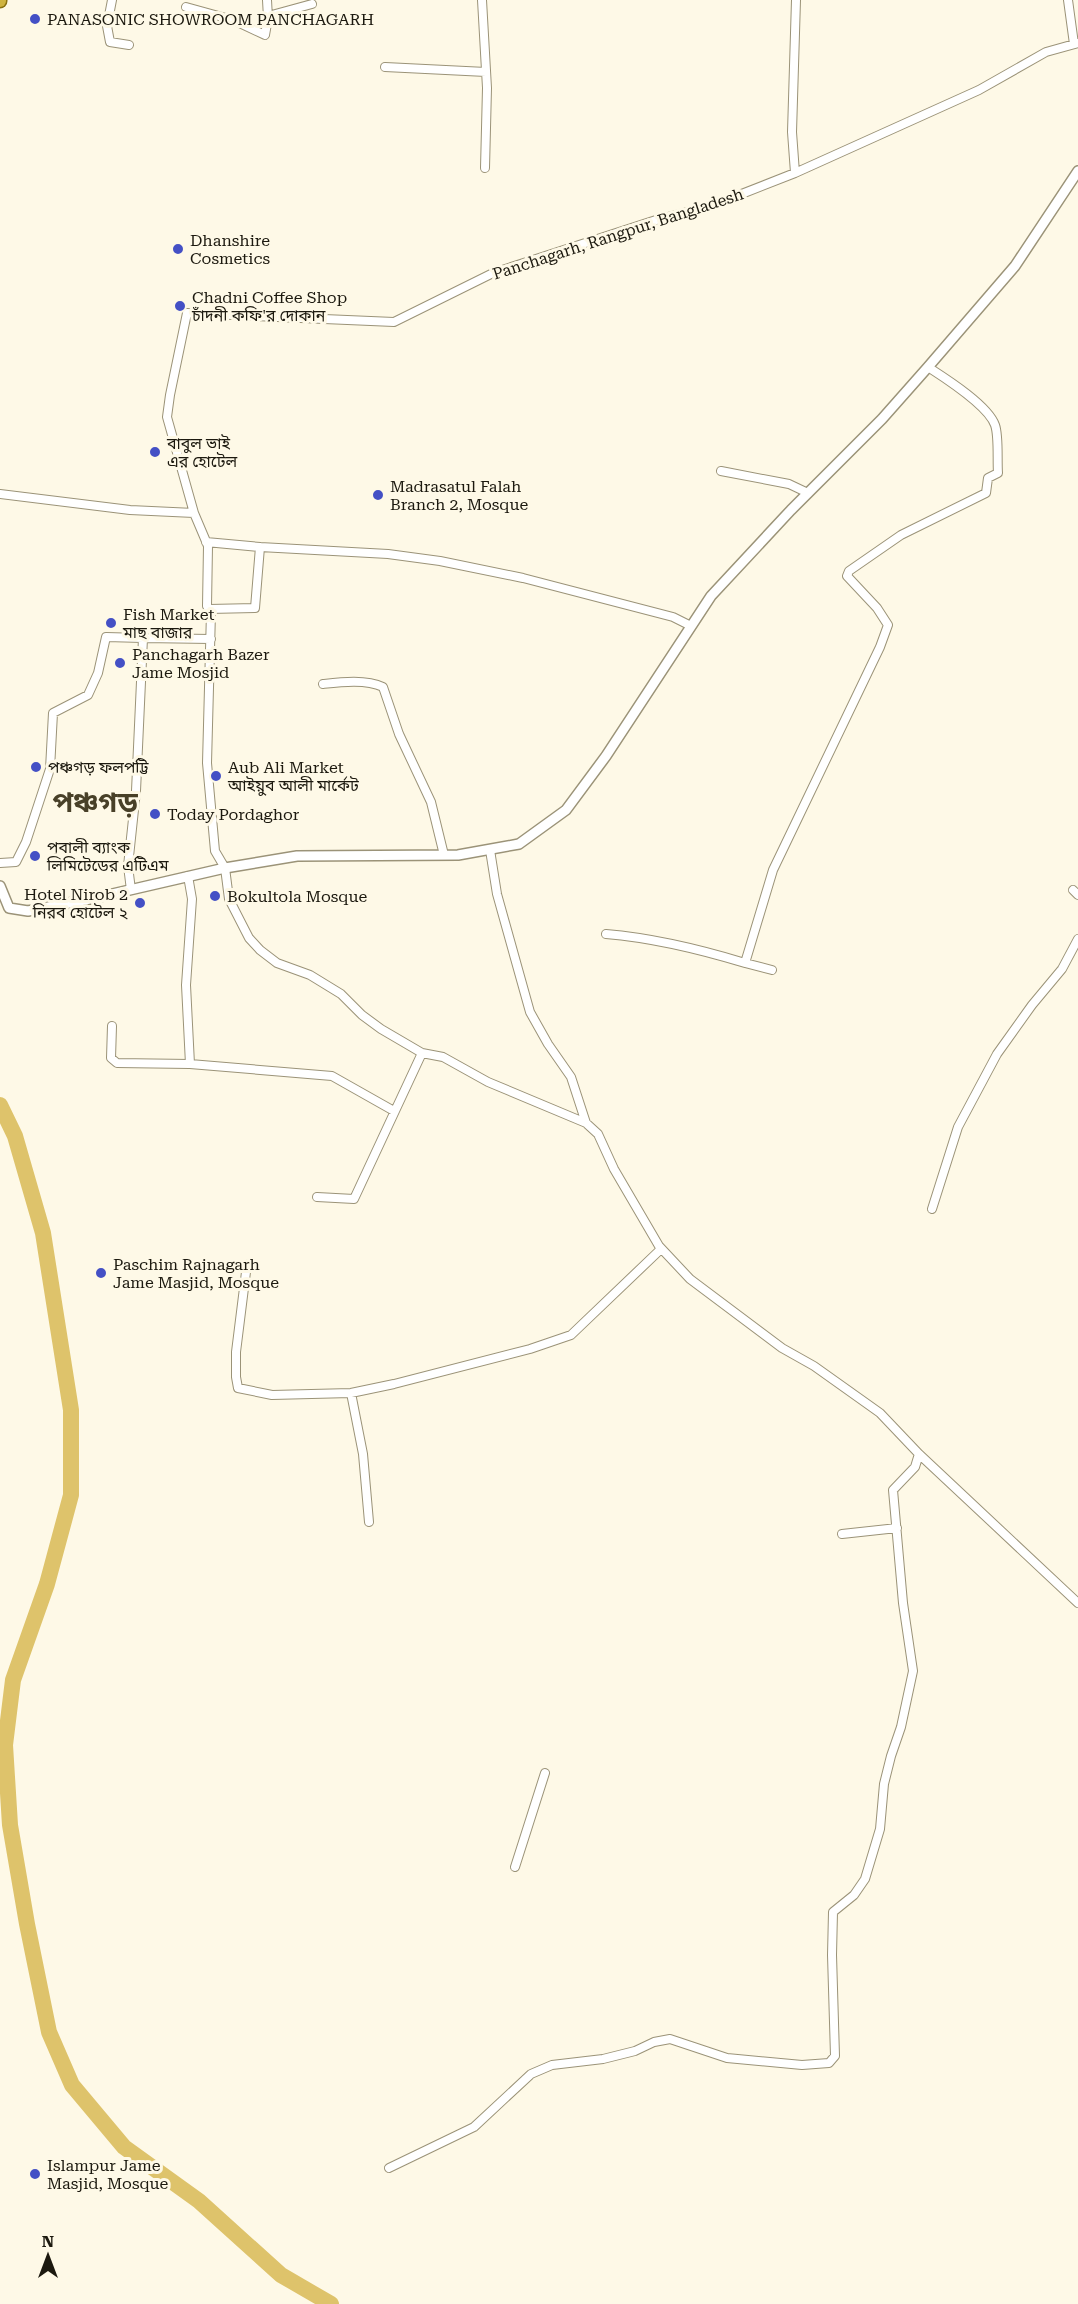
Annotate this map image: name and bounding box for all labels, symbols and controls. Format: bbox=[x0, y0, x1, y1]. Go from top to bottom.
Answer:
place label: PANASONIC SHOWROOM PANCHAGARH bbox=[47, 10, 374, 29]
marker: PANASONIC SHOWROOM PANCHAGARH bbox=[28, 12, 42, 26]
street label: Panchagarh, Rangpur, Bangladesh bbox=[490, 184, 746, 284]
place label: Dhanshire Cosmetics bbox=[190, 231, 270, 268]
marker: Dhanshire Cosmetics bbox=[171, 242, 185, 256]
place label: Chadni Coffee Shop চাঁদনী কফি'র দোকান bbox=[191, 288, 347, 325]
marker: Chadni Coffee Shop চাঁদনী কফি'র দোকান bbox=[173, 299, 187, 313]
place label: বাবুল ভাই এর হোটেল bbox=[166, 434, 237, 471]
marker: বাবুল ভাই এর হোটেল bbox=[148, 445, 162, 459]
place label: Madrasatul Falah Branch 2, Mosque bbox=[390, 477, 528, 514]
marker: Madrasatul Falah Branch 2, Mosque bbox=[371, 488, 385, 502]
place label: Fish Market মাছ বাজার bbox=[122, 605, 215, 642]
marker: Fish Market মাছ বাজার bbox=[104, 616, 118, 630]
place label: Panchagarh Bazer Jame Mosjid bbox=[132, 645, 270, 682]
marker: Panchagarh Bazer Jame Mosjid bbox=[113, 656, 127, 670]
place label: পঞ্চগড় ফলপট্টি bbox=[48, 758, 150, 777]
place label: Aub Ali Market আইয়ুব আলী মার্কেট bbox=[227, 758, 359, 796]
marker: পঞ্চগড় ফলপট্টি bbox=[29, 760, 43, 774]
marker: Aub Ali Market আইয়ুব আলী মার্কেট bbox=[209, 769, 223, 783]
district label: পঞ্চগড় bbox=[52, 786, 138, 819]
place label: Today Pordaghor bbox=[167, 805, 300, 824]
marker: Today Pordaghor bbox=[148, 807, 162, 821]
place label: পূবালী ব্যাংক লিমিটেডের এটিএম bbox=[46, 838, 169, 875]
marker: পূবালী ব্যাংক লিমিটেডের এটিএম bbox=[28, 849, 42, 863]
place label: Hotel Nirob 2 নিরব হোটেল ২ bbox=[24, 885, 129, 922]
place label: Bokultola Mosque bbox=[227, 887, 367, 906]
marker: Bokultola Mosque bbox=[208, 889, 222, 903]
marker: Hotel Nirob 2 নিরব হোটেল ২ bbox=[133, 896, 147, 910]
place label: Paschim Rajnagarh Jame Masjid, Mosque bbox=[113, 1255, 279, 1292]
marker: Paschim Rajnagarh Jame Masjid, Mosque bbox=[94, 1266, 108, 1280]
place label: Islampur Jame Masjid, Mosque bbox=[47, 2156, 169, 2193]
marker: Islampur Jame Masjid, Mosque bbox=[28, 2167, 42, 2181]
north arrow bbox=[18, 2226, 78, 2286]
text: N bbox=[42, 2232, 54, 2251]

